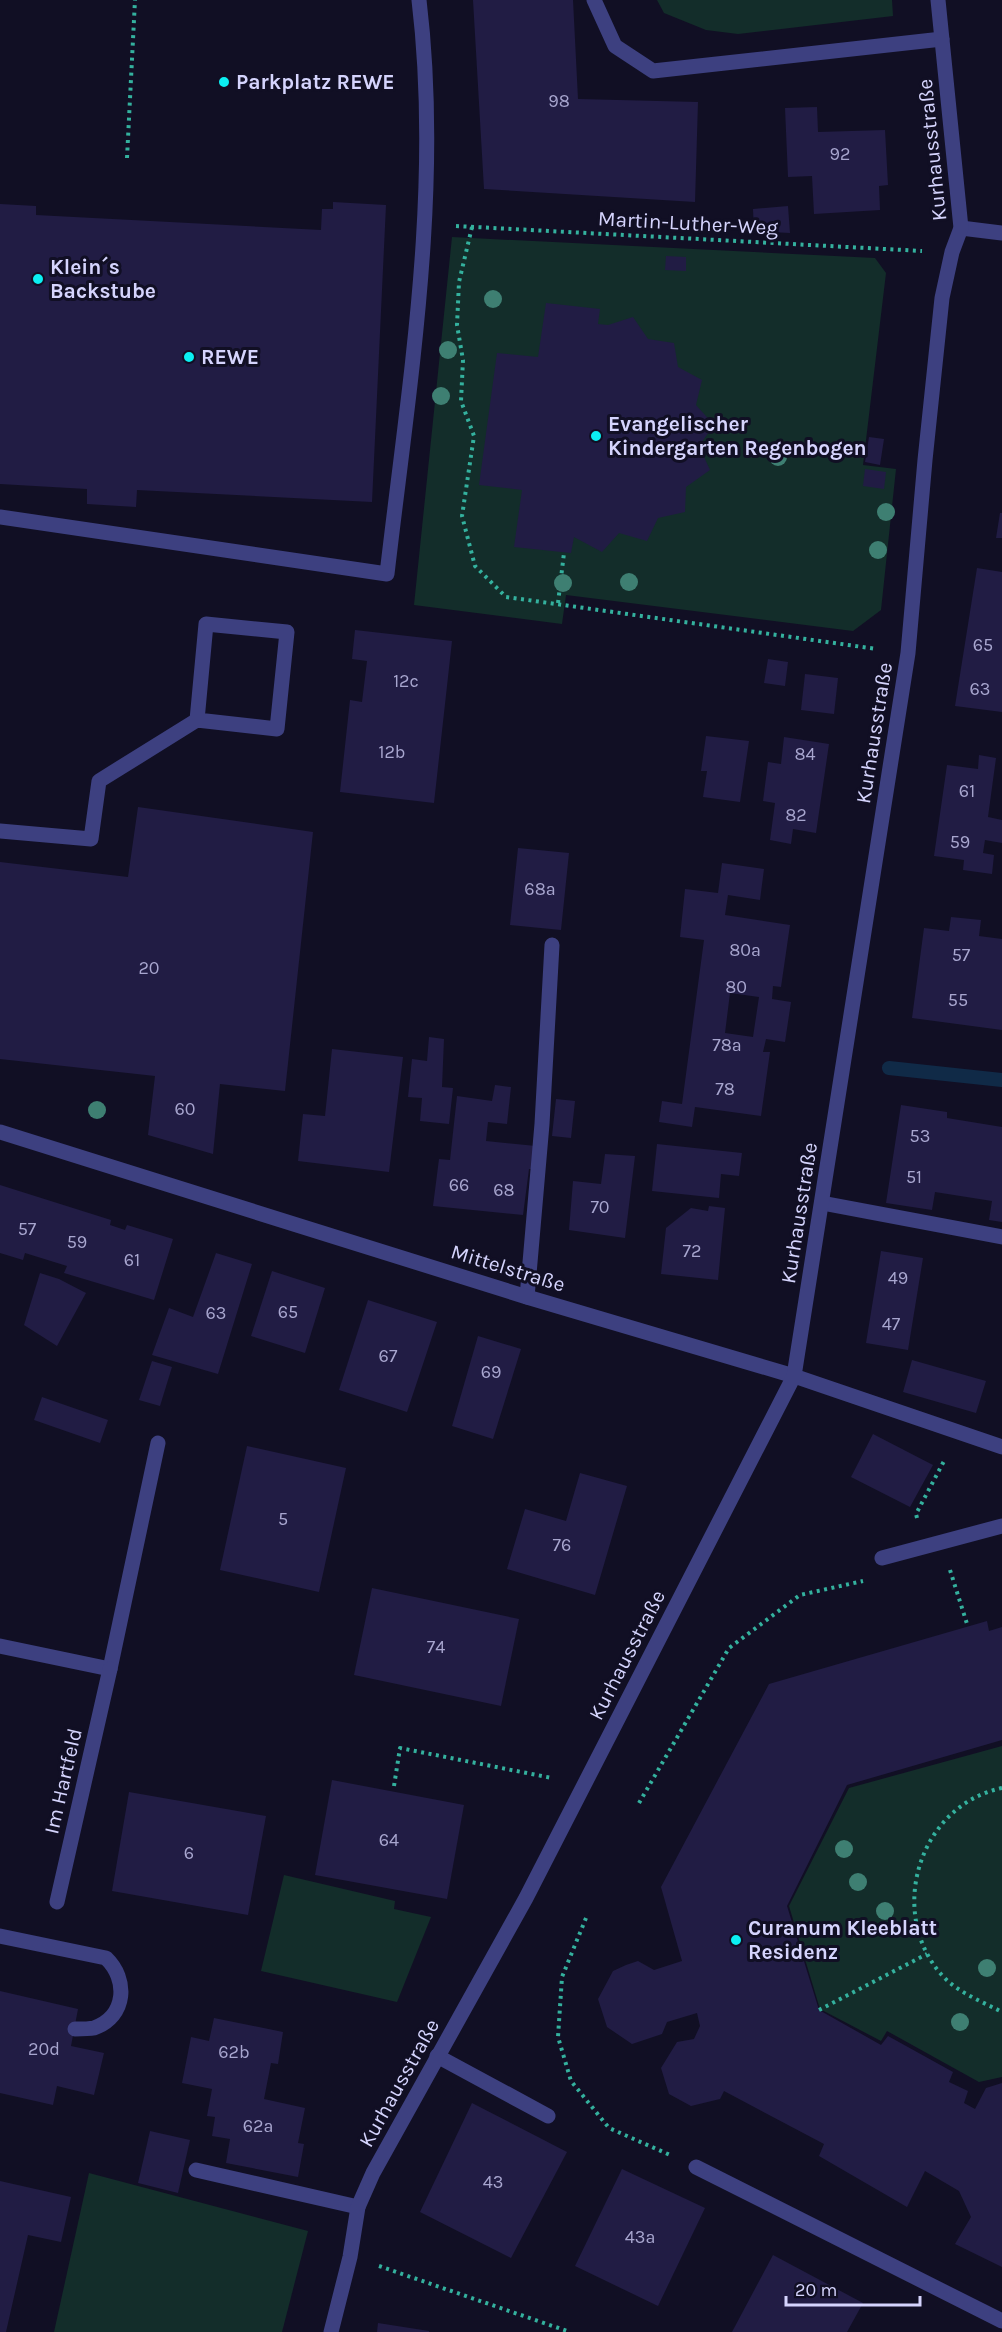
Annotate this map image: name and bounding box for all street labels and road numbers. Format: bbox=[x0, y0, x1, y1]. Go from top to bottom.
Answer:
street label: Kurhausstraße bbox=[913, 78, 951, 222]
street label: Martin-Luther-Weg bbox=[597, 206, 779, 240]
street label: Kurhausstraße bbox=[851, 661, 897, 805]
street label: Kurhausstraße bbox=[776, 1141, 822, 1285]
street label: Mittelstraße bbox=[448, 1239, 568, 1297]
street label: Kurhausstraße bbox=[584, 1586, 670, 1724]
street label: Im Hartfeld bbox=[39, 1726, 87, 1836]
street label: Kurhausstraße bbox=[354, 2015, 444, 2151]

